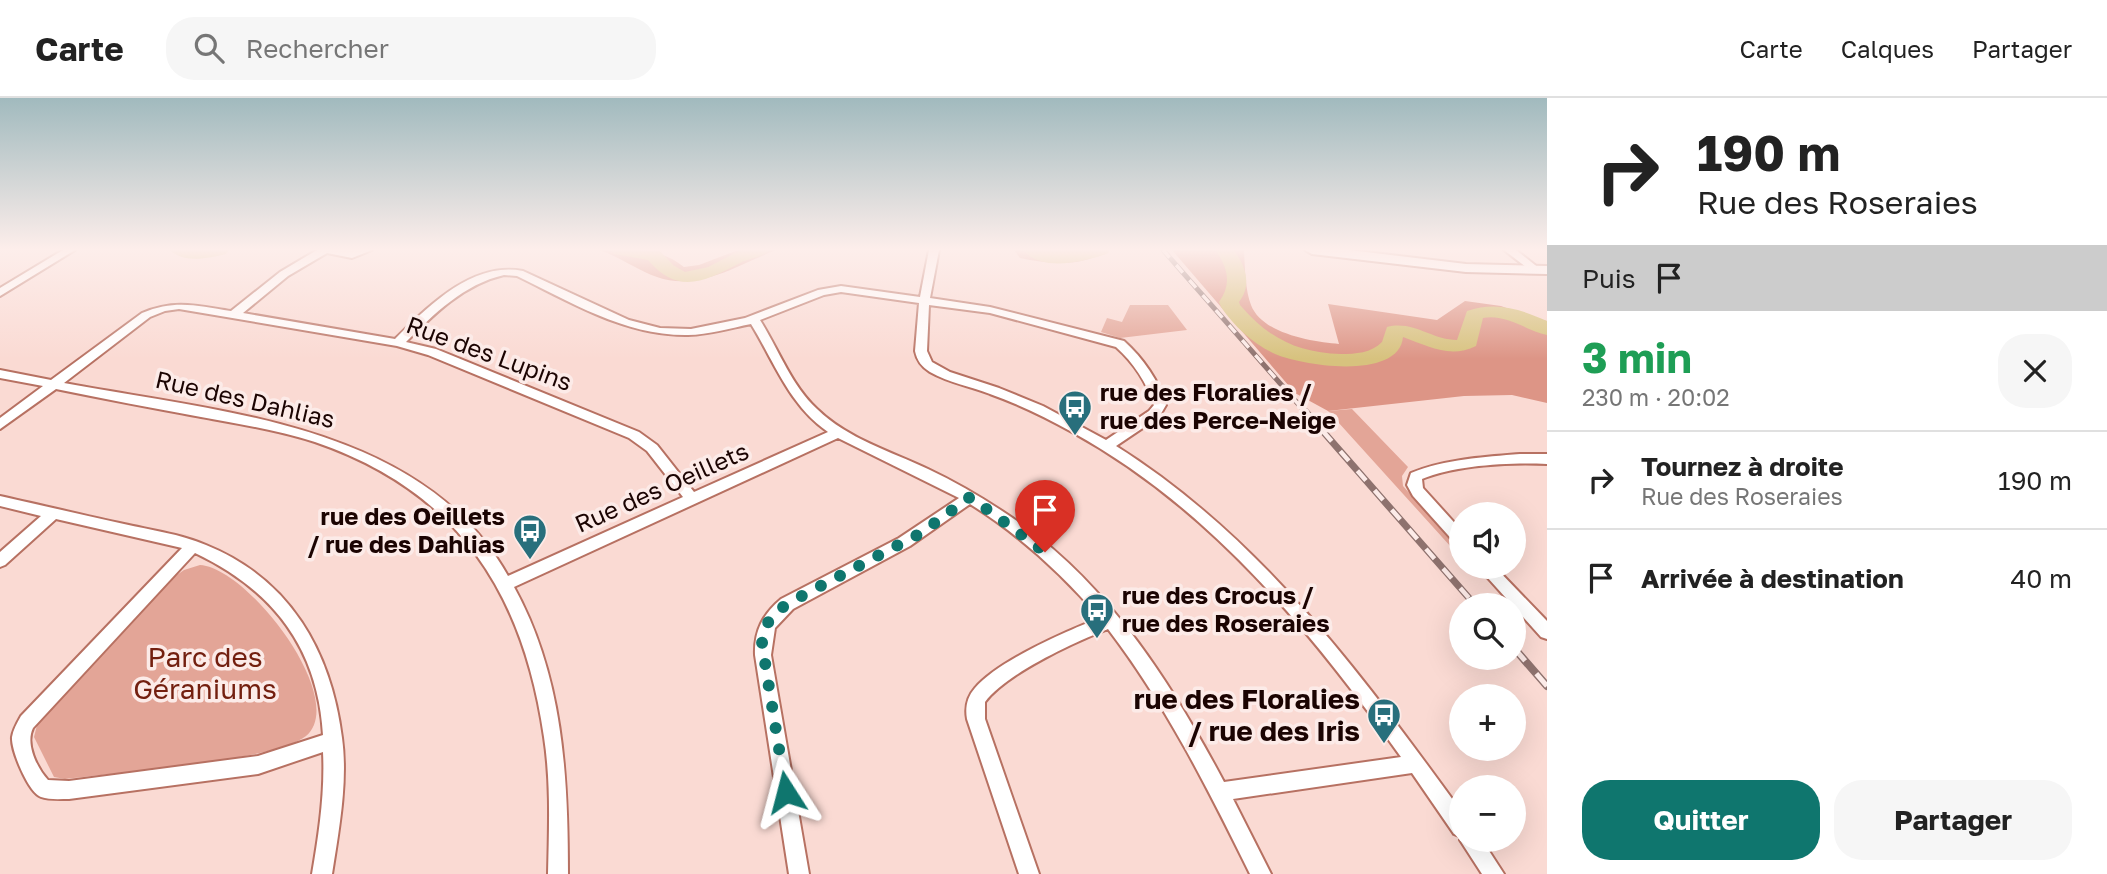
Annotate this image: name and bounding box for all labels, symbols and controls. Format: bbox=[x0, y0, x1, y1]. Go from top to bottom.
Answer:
search box bbox=[166, 17, 656, 80]
text: Carte bbox=[35, 29, 124, 68]
icon: search bbox=[190, 29, 228, 67]
text: Rechercher bbox=[246, 33, 389, 64]
text: Carte bbox=[1739, 34, 1803, 63]
text: Calques bbox=[1841, 34, 1934, 63]
text: Partager bbox=[1972, 34, 2072, 63]
text: 190 m bbox=[1697, 123, 1840, 182]
icon: right bbox=[1582, 126, 1673, 217]
text: Rue des Roseraies bbox=[1697, 183, 1978, 221]
icon: arrive bbox=[1650, 259, 1688, 297]
text: Puis bbox=[1582, 263, 1636, 294]
street label: Rue des Lupins bbox=[403, 309, 576, 396]
text: 3 min bbox=[1582, 332, 1692, 382]
button: close bbox=[1998, 334, 2072, 408]
street label: Rue des Dahlias bbox=[153, 364, 338, 433]
place label: rue des Floralies / rue des Perce-Neige bbox=[1100, 377, 1336, 434]
text: 230 m · 20:02 bbox=[1582, 383, 1730, 411]
bus stop icon: rue des Floralies / rue des Perce-Neige bbox=[1056, 388, 1094, 437]
street label: Rue des Oeillets bbox=[570, 435, 753, 538]
text: Tournez à droite bbox=[1641, 451, 1844, 482]
icon: right bbox=[1582, 461, 1620, 499]
text: 190 m bbox=[1998, 465, 2072, 496]
pin bbox=[1015, 480, 1075, 552]
text: Rue des Roseraies bbox=[1641, 482, 1843, 510]
icon: arrive bbox=[1026, 491, 1064, 529]
place label: rue des Oeillets / rue des Dahlias bbox=[308, 501, 505, 558]
map controls bbox=[1449, 502, 1526, 852]
button: sound bbox=[1449, 502, 1526, 579]
bus stop icon: rue des Oeillets / rue des Dahlias bbox=[511, 512, 549, 561]
icon: arrive bbox=[1582, 559, 1620, 597]
text: Arrivée à destination bbox=[1641, 563, 1904, 594]
text: 40 m bbox=[2011, 563, 2072, 594]
place label: rue des Crocus / rue des Roseraies bbox=[1122, 580, 1330, 637]
bus stop icon: rue des Crocus / rue des Roseraies bbox=[1078, 591, 1116, 640]
button: search bbox=[1449, 593, 1526, 670]
park label: Parc des Géraniums bbox=[133, 640, 277, 705]
place label: rue des Floralies / rue des Iris bbox=[1134, 682, 1360, 747]
button: + bbox=[1449, 684, 1526, 761]
bus stop icon: rue des Floralies / rue des Iris bbox=[1365, 696, 1403, 745]
position arrow bbox=[749, 755, 823, 829]
button: − bbox=[1449, 775, 1526, 852]
button: Quitter bbox=[1582, 780, 1820, 860]
button: Partager bbox=[1834, 780, 2072, 860]

